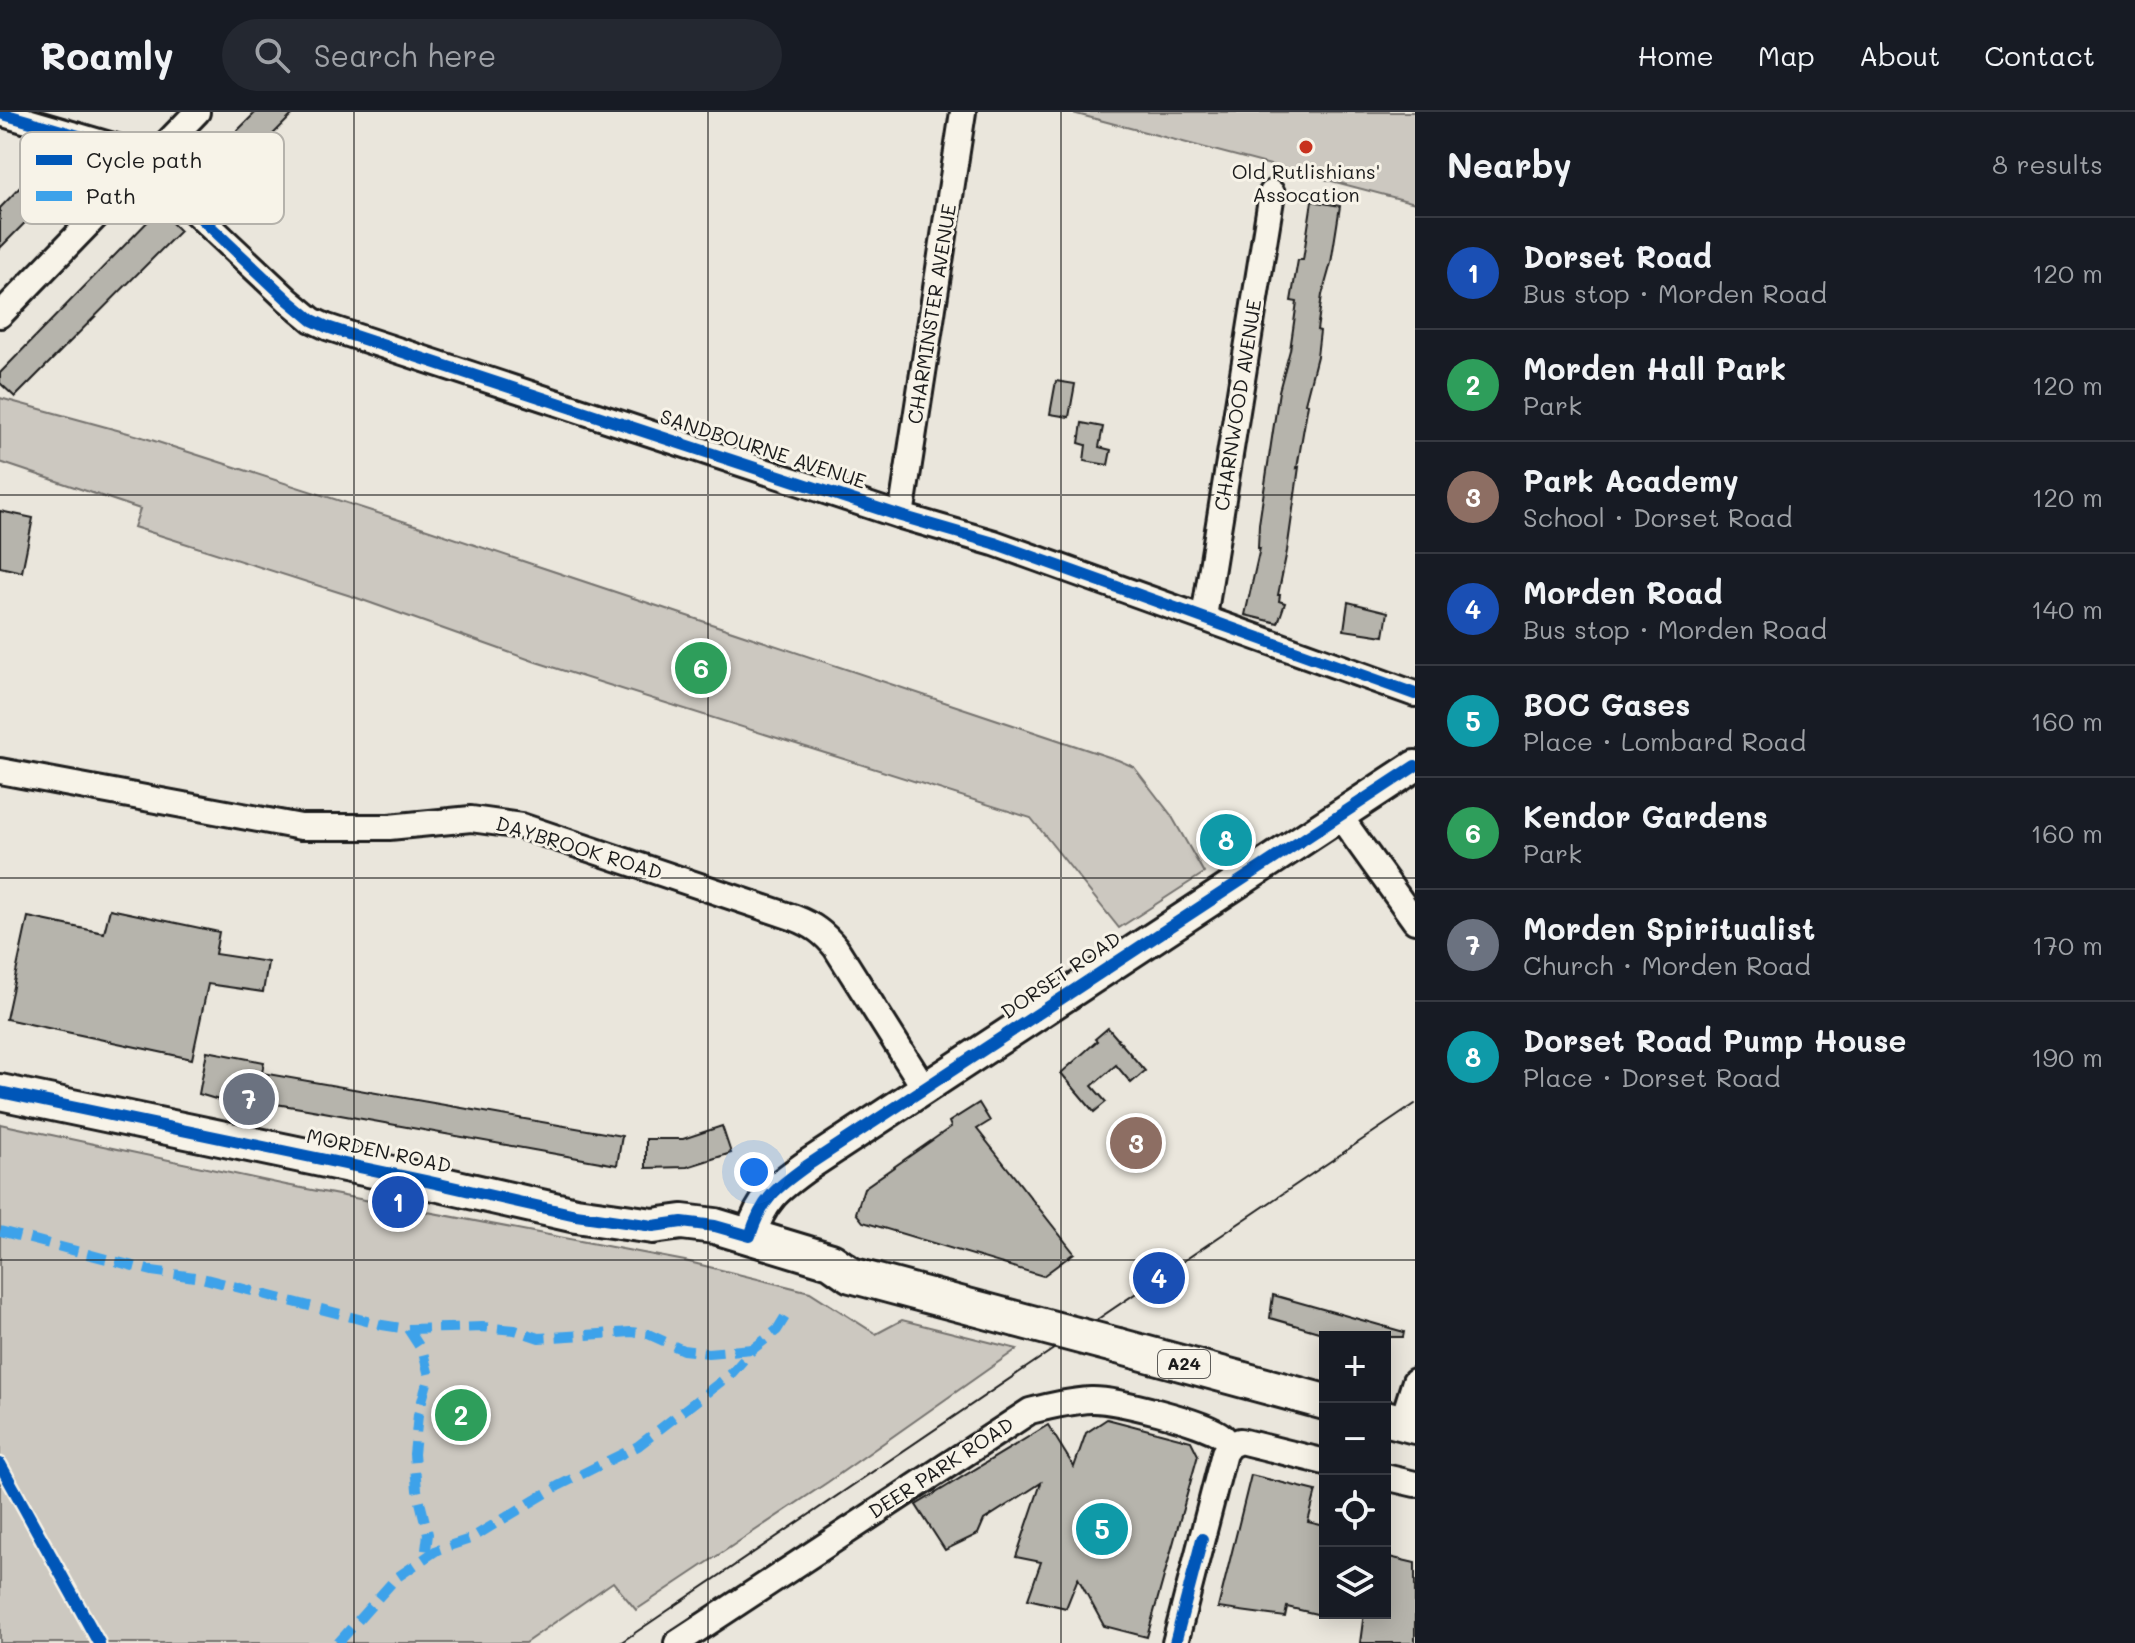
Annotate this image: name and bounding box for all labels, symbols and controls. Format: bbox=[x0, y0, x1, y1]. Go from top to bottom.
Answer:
search box bbox=[222, 19, 782, 91]
text: Roamly bbox=[40, 30, 174, 80]
icon: search bbox=[250, 33, 294, 77]
text: Search here bbox=[314, 35, 496, 75]
text: Home bbox=[1638, 37, 1714, 73]
text: Map bbox=[1758, 37, 1815, 73]
text: About bbox=[1859, 37, 1940, 73]
text: Contact bbox=[1984, 37, 2095, 73]
legend bbox=[20, 132, 284, 224]
marker: Old Rutlishians' Assocation bbox=[1297, 138, 1315, 156]
text: Nearby bbox=[1447, 142, 1572, 187]
text: Cycle path bbox=[86, 145, 202, 174]
text: 8 results bbox=[1992, 147, 2103, 181]
place label: Old Rutlishians' Assocation bbox=[1232, 158, 1380, 207]
text: Path bbox=[86, 181, 135, 210]
street label: CHARMINSTER AVENUE bbox=[901, 202, 961, 426]
text: Dorset Road bbox=[1523, 236, 1712, 276]
text: 1 bbox=[1467, 256, 1479, 290]
text: 120 m bbox=[2032, 256, 2103, 290]
text: Bus stop · Morden Road bbox=[1523, 276, 1827, 310]
street label: CHARNWOOD AVENUE bbox=[1207, 297, 1267, 513]
text: Morden Hall Park bbox=[1523, 348, 1786, 388]
text: 2 bbox=[1466, 368, 1480, 402]
text: 120 m bbox=[2032, 368, 2103, 402]
text: Park bbox=[1523, 388, 1582, 422]
street label: SANDBOURNE AVENUE bbox=[657, 402, 870, 494]
text: Park Academy bbox=[1523, 460, 1739, 500]
text: 3 bbox=[1465, 480, 1481, 514]
text: 120 m bbox=[2032, 480, 2103, 514]
text: School · Dorset Road bbox=[1523, 500, 1793, 534]
text: Morden Road bbox=[1523, 572, 1722, 612]
text: 4 bbox=[1465, 592, 1481, 626]
text: 140 m bbox=[2031, 592, 2103, 626]
text: Bus stop · Morden Road bbox=[1523, 612, 1827, 646]
pin: 6 bbox=[675, 638, 727, 698]
text: BOC Gases bbox=[1523, 684, 1690, 724]
text: 5 bbox=[1465, 704, 1481, 738]
text: 160 m bbox=[2031, 704, 2103, 738]
text: Place · Lombard Road bbox=[1523, 724, 1806, 758]
text: Kendor Gardens bbox=[1523, 796, 1768, 836]
street label: DAYBROOK ROAD bbox=[493, 809, 666, 885]
pin: 8 bbox=[1200, 810, 1252, 870]
text: 6 bbox=[1465, 816, 1481, 850]
text: 160 m bbox=[2031, 816, 2103, 850]
text: Park bbox=[1523, 836, 1582, 870]
text: Morden Spiritualist bbox=[1523, 908, 1815, 948]
street label: DORSET ROAD bbox=[996, 925, 1125, 1024]
text: 7 bbox=[1466, 928, 1480, 962]
text: 170 m bbox=[2032, 928, 2103, 962]
text: Church · Morden Road bbox=[1523, 948, 1811, 982]
text: Dorset Road Pump House bbox=[1523, 1020, 1906, 1060]
text: 8 bbox=[1465, 1040, 1481, 1074]
text: 190 m bbox=[2031, 1040, 2103, 1074]
text: Place · Dorset Road bbox=[1523, 1060, 1781, 1094]
pin: 7 bbox=[223, 1069, 275, 1129]
pin: 3 bbox=[1110, 1113, 1162, 1173]
street label: MORDEN ROAD bbox=[305, 1122, 454, 1178]
your location bbox=[734, 1152, 774, 1192]
pin: 1 bbox=[372, 1172, 424, 1232]
pin: 4 bbox=[1133, 1248, 1185, 1308]
map controls bbox=[1319, 1331, 1391, 1619]
button: + bbox=[1319, 1331, 1391, 1403]
road number: A24 bbox=[1158, 1350, 1210, 1378]
pin: 2 bbox=[435, 1385, 487, 1445]
button: − bbox=[1319, 1403, 1391, 1475]
street label: DEER PARK ROAD bbox=[863, 1411, 1018, 1524]
button: locate bbox=[1319, 1475, 1391, 1547]
pin: 5 bbox=[1076, 1499, 1128, 1559]
button: layers bbox=[1319, 1547, 1391, 1619]

